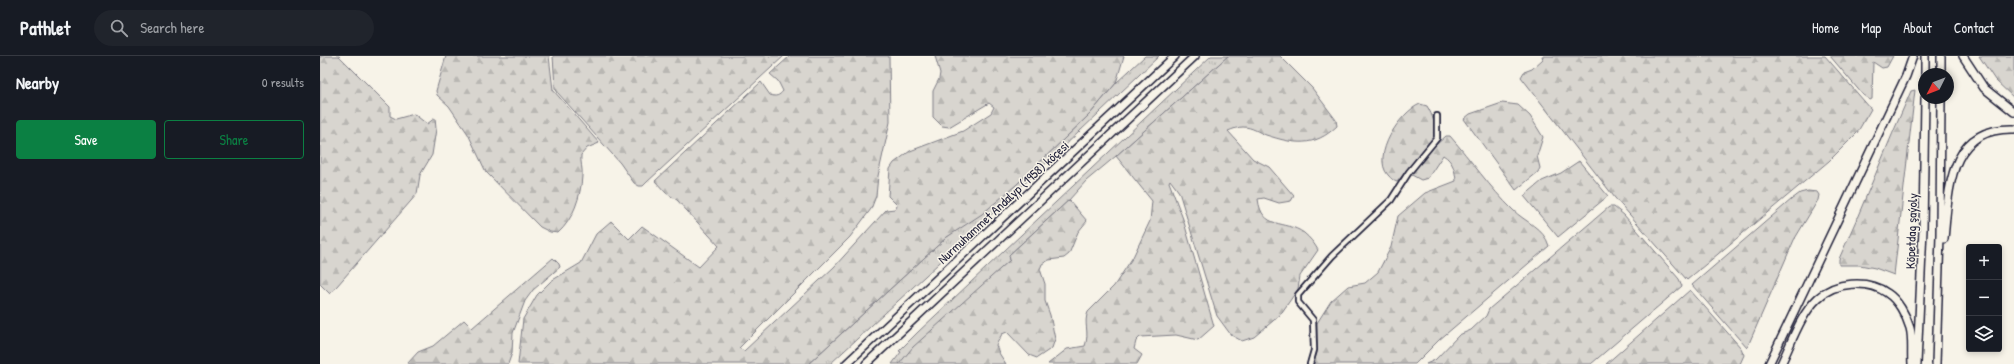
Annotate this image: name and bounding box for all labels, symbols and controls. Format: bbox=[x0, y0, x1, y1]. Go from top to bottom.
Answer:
search box bbox=[94, 10, 374, 46]
text: Pathlet bbox=[20, 15, 70, 41]
icon: search bbox=[108, 17, 130, 39]
text: Search here bbox=[140, 17, 204, 38]
text: Home bbox=[1812, 18, 1839, 37]
text: Map bbox=[1861, 18, 1881, 37]
text: About bbox=[1903, 18, 1932, 37]
text: Contact bbox=[1954, 18, 1994, 37]
north arrow bbox=[1918, 68, 1954, 104]
text: Nearby bbox=[16, 71, 59, 94]
text: 0 results bbox=[262, 73, 304, 91]
button: Save bbox=[16, 120, 156, 159]
button: Share bbox=[164, 120, 304, 159]
street label: Nurmuhammet Andalyp (1958) köçesi bbox=[933, 136, 1073, 268]
street label: Köpetdag şaýoly bbox=[1901, 192, 1921, 269]
map controls bbox=[1966, 244, 2002, 352]
button: + bbox=[1966, 244, 2002, 280]
button: − bbox=[1966, 280, 2002, 316]
button: layers bbox=[1966, 316, 2002, 352]

